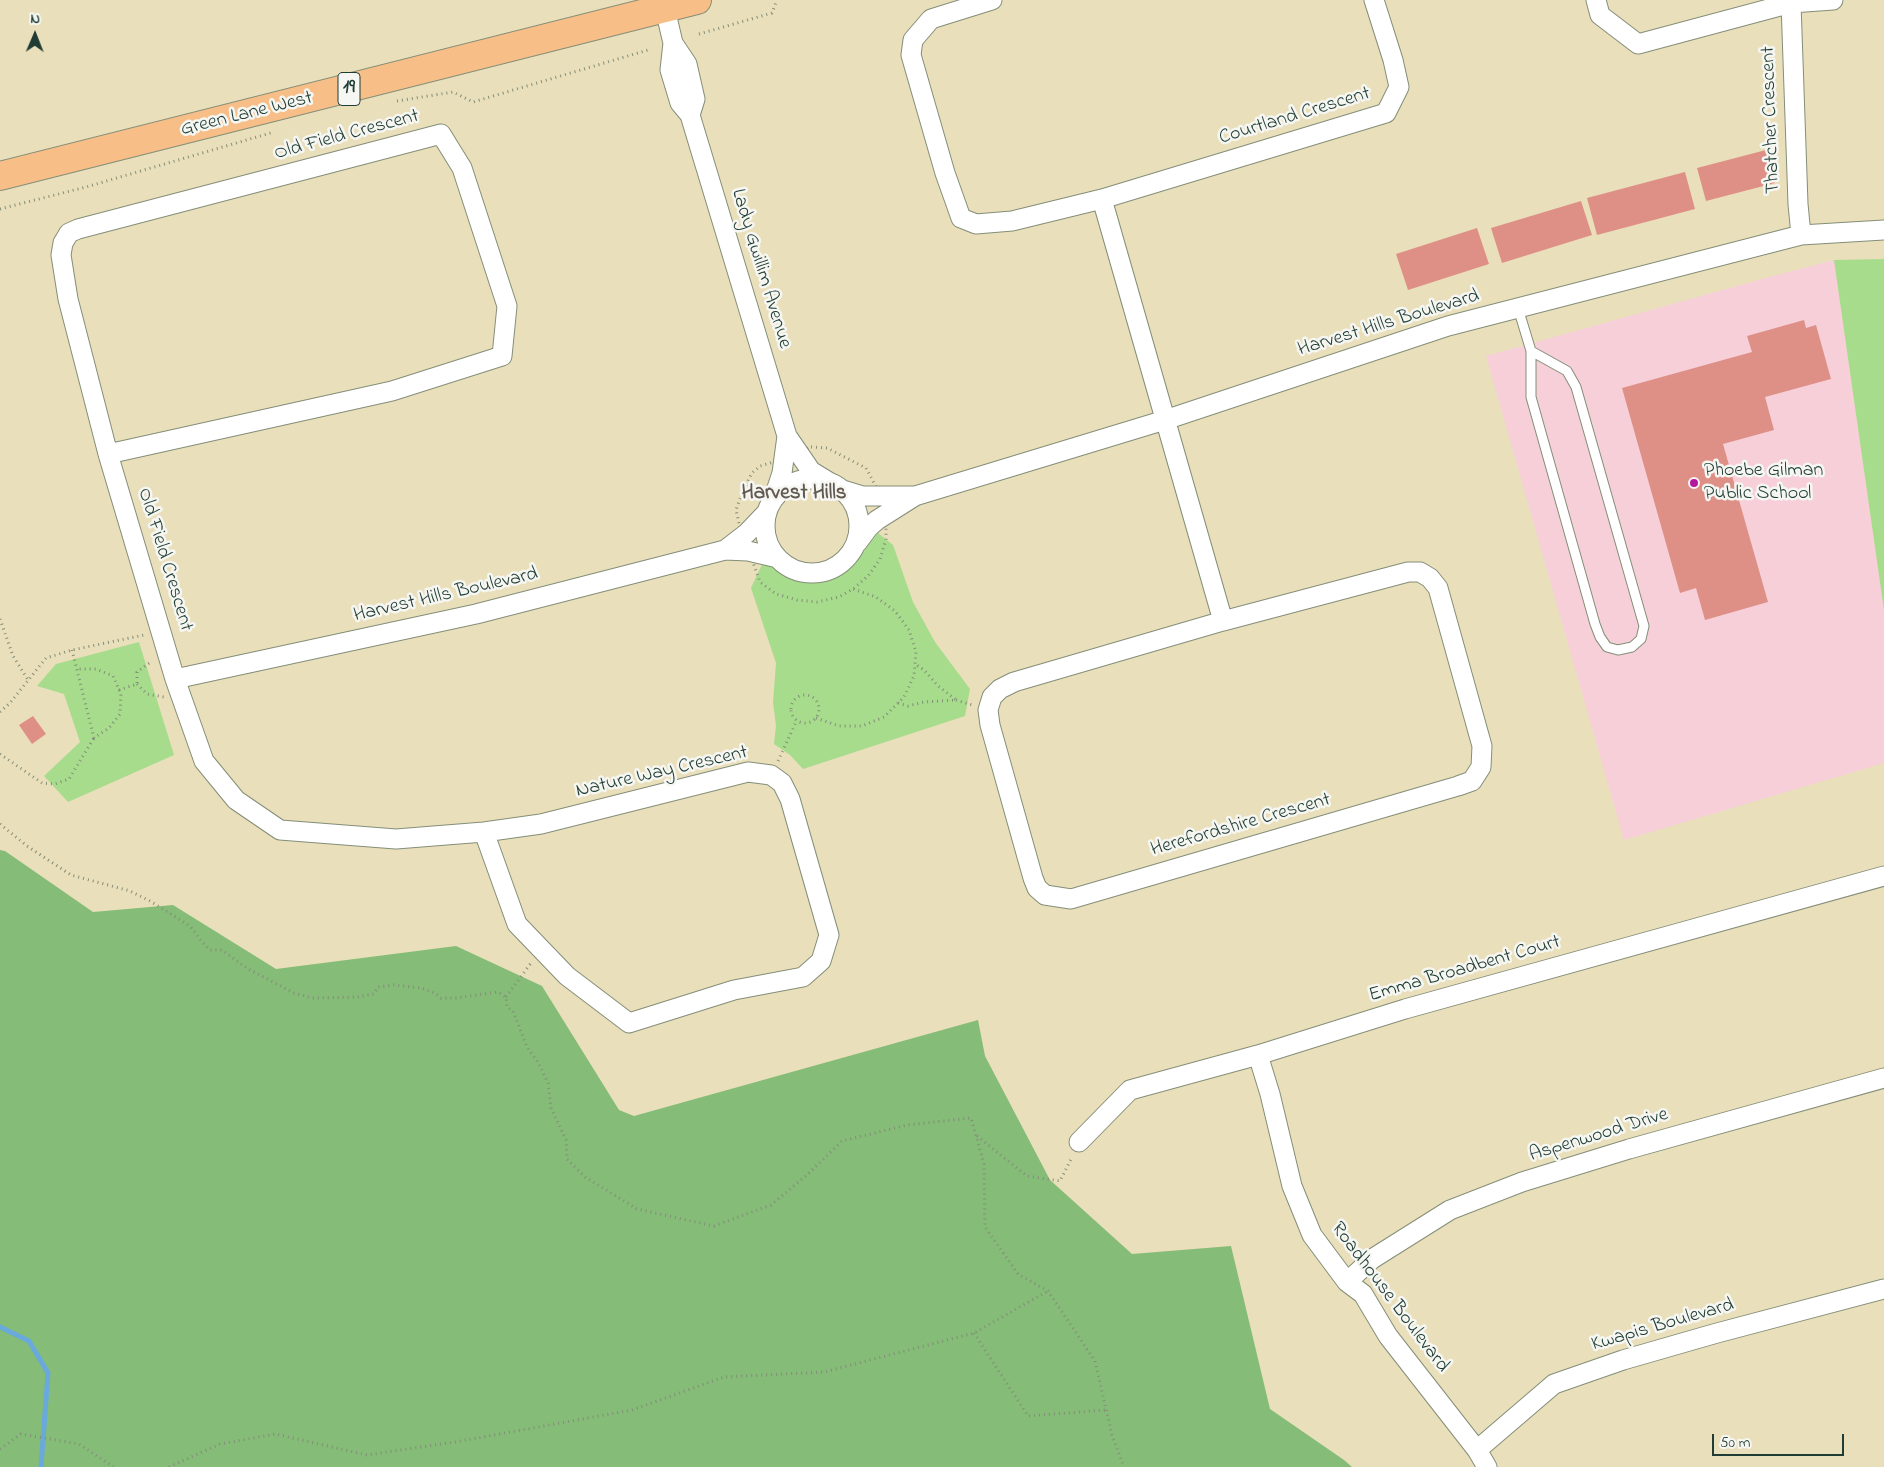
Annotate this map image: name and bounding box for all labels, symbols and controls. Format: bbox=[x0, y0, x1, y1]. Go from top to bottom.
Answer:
text: N bbox=[30, 9, 40, 30]
north arrow bbox=[10, 10, 60, 60]
street label: Thatcher Crescent bbox=[1757, 46, 1787, 194]
road number: 19 bbox=[338, 72, 360, 106]
street label: Courtland Crescent bbox=[1217, 83, 1373, 151]
street label: Green Lane West bbox=[179, 87, 315, 143]
street label: Old Field Crescent bbox=[272, 105, 422, 167]
street label: Lady Gwillim Avenue bbox=[724, 186, 796, 352]
street label: Harvest Hills Boulevard bbox=[1295, 285, 1483, 363]
place label: Phoebe Gilman Public School bbox=[1704, 460, 1823, 507]
marker: Phoebe Gilman Public School bbox=[1688, 477, 1700, 489]
district label: Harvest Hills bbox=[742, 482, 846, 508]
street label: Old Field Crescent bbox=[131, 485, 197, 635]
street label: Harvest Hills Boulevard bbox=[351, 563, 541, 629]
street label: Nature Way Crescent bbox=[574, 742, 750, 804]
street label: Herefordshire Crescent bbox=[1148, 789, 1334, 863]
street label: Emma Broadbent Court bbox=[1367, 931, 1563, 1009]
street label: Aspenwood Drive bbox=[1527, 1103, 1671, 1169]
street label: Roadhouse Boulevard bbox=[1325, 1218, 1453, 1378]
street label: Kwapis Boulevard bbox=[1589, 1294, 1737, 1358]
scale bar bbox=[1714, 1424, 1846, 1456]
text: 50 m bbox=[1720, 1432, 1750, 1454]

